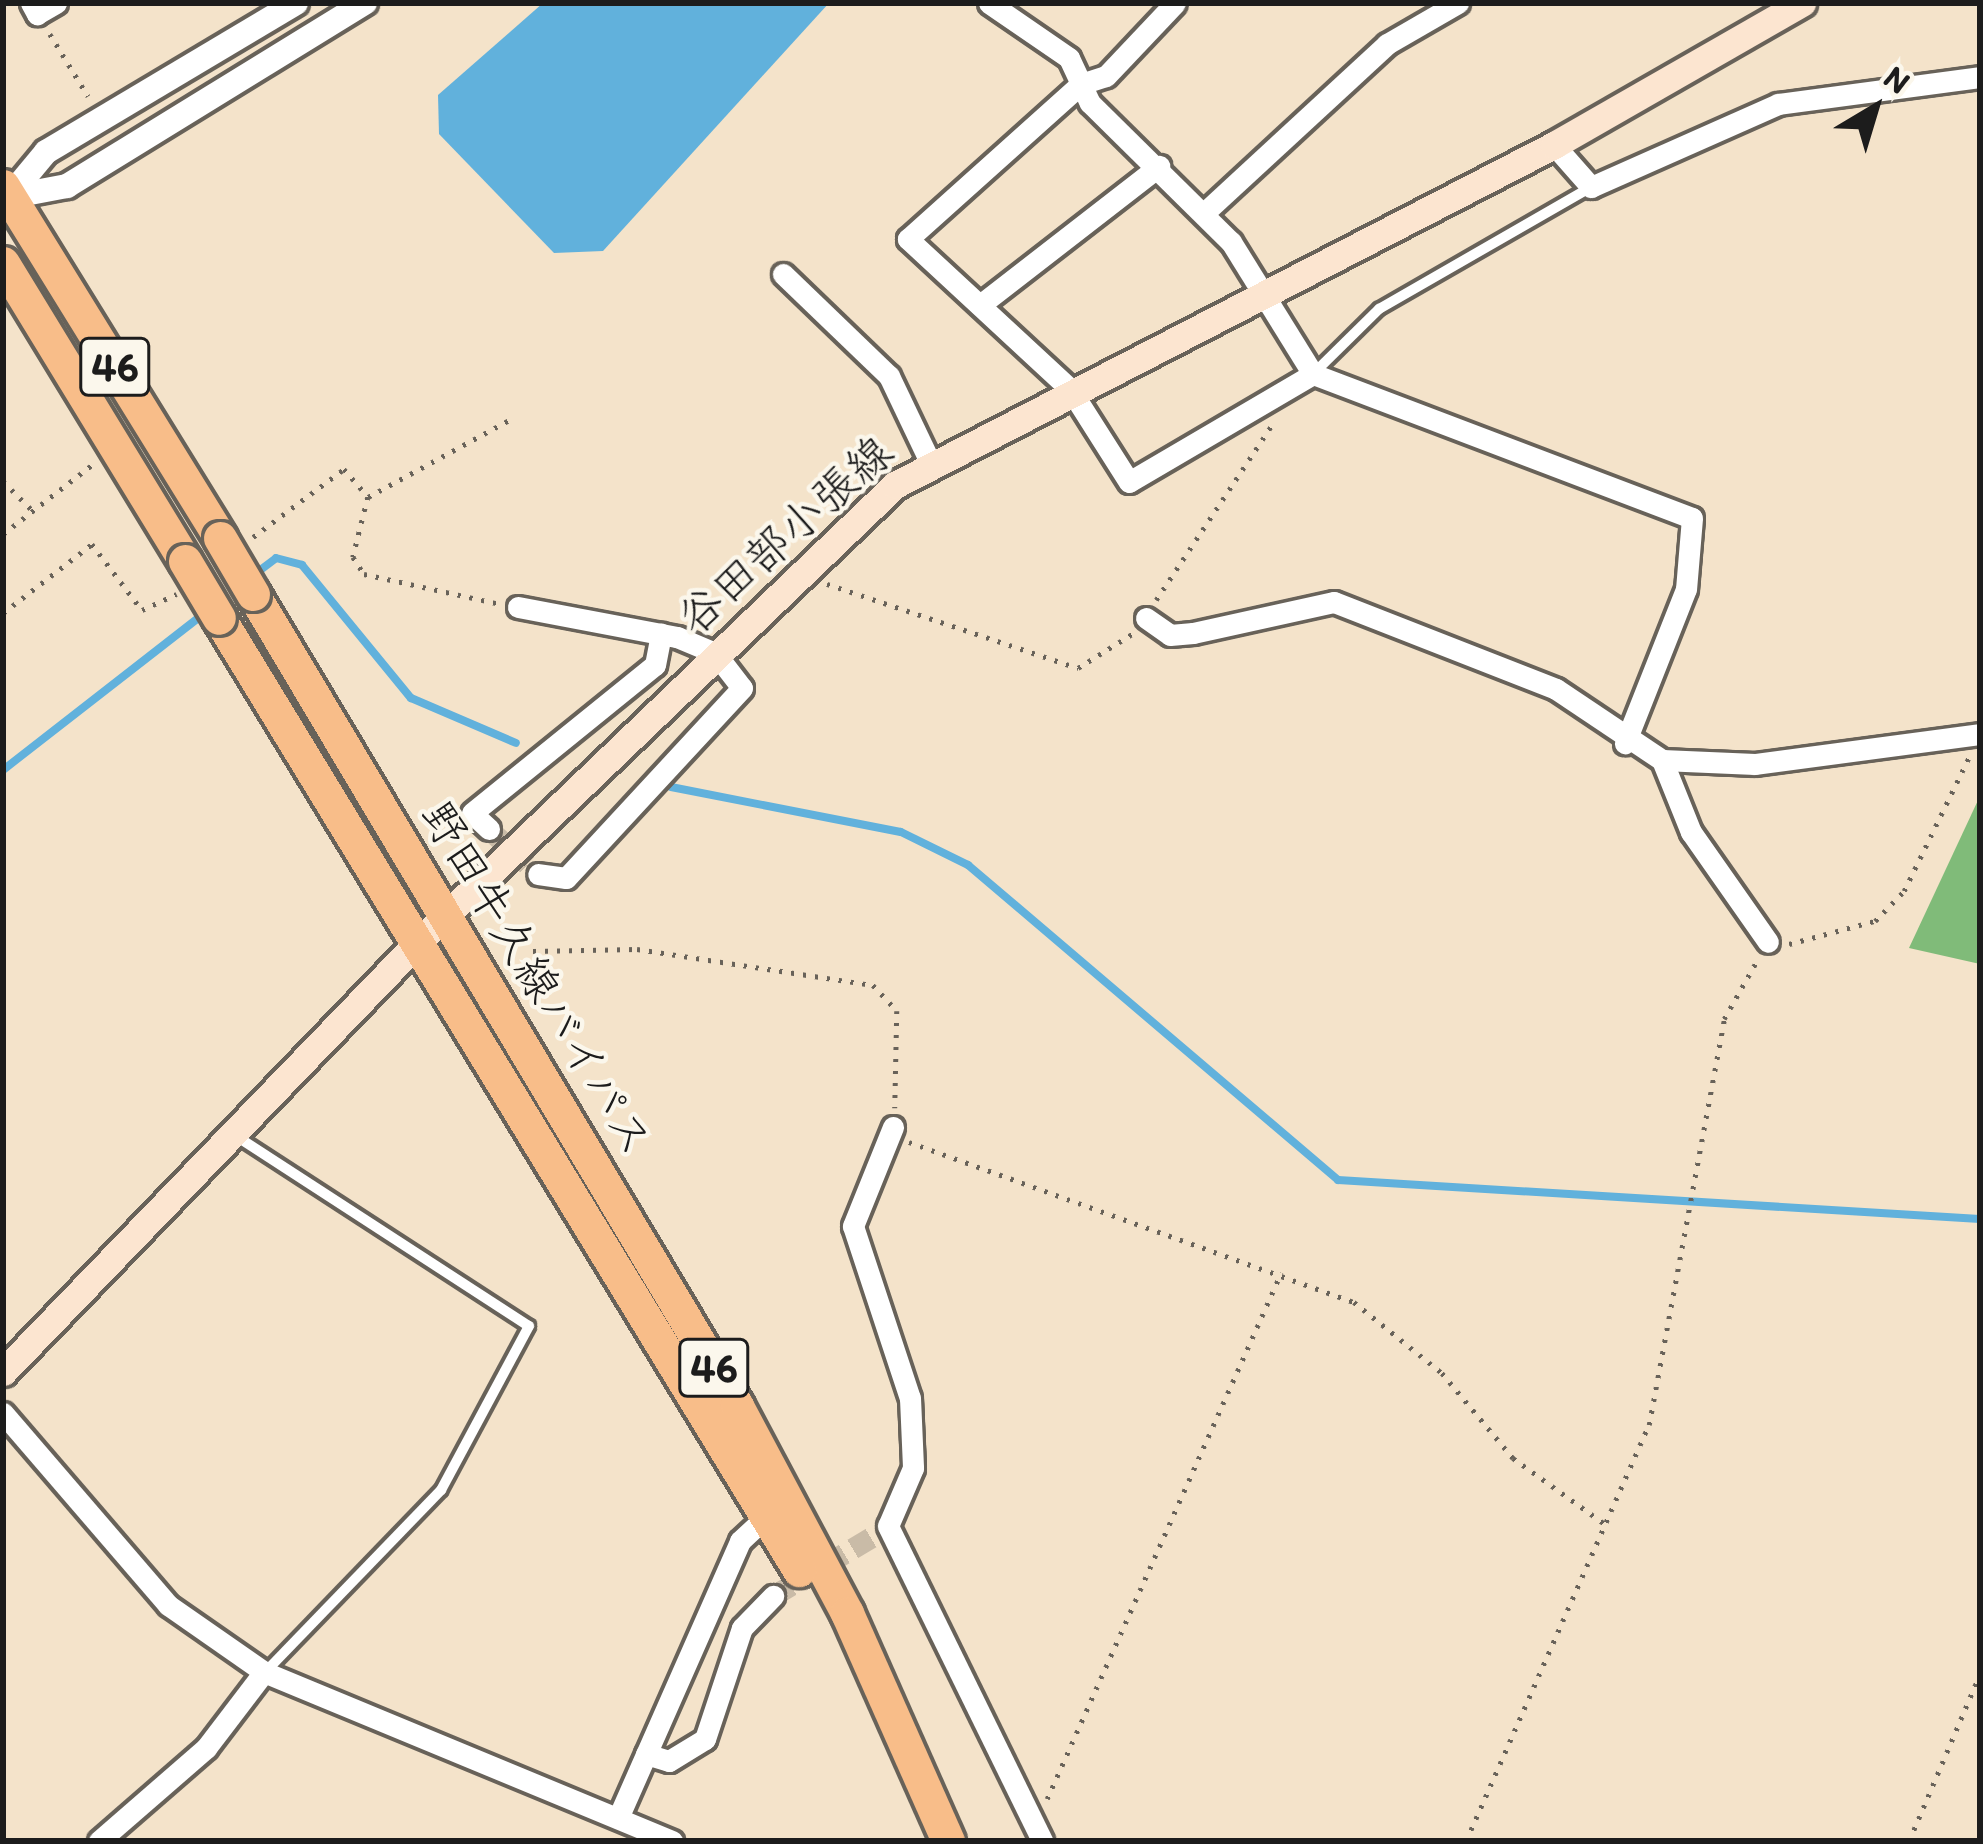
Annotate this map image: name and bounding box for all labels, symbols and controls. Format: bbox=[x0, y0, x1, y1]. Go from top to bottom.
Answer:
north arrow bbox=[1815, 48, 1935, 168]
text: N bbox=[1877, 57, 1918, 101]
road number: 46 bbox=[79, 331, 151, 403]
street label: 谷田部小張線 bbox=[667, 425, 903, 645]
street label: 野田牛久線バイパス bbox=[410, 791, 664, 1165]
road number: 46 bbox=[678, 1332, 750, 1404]

